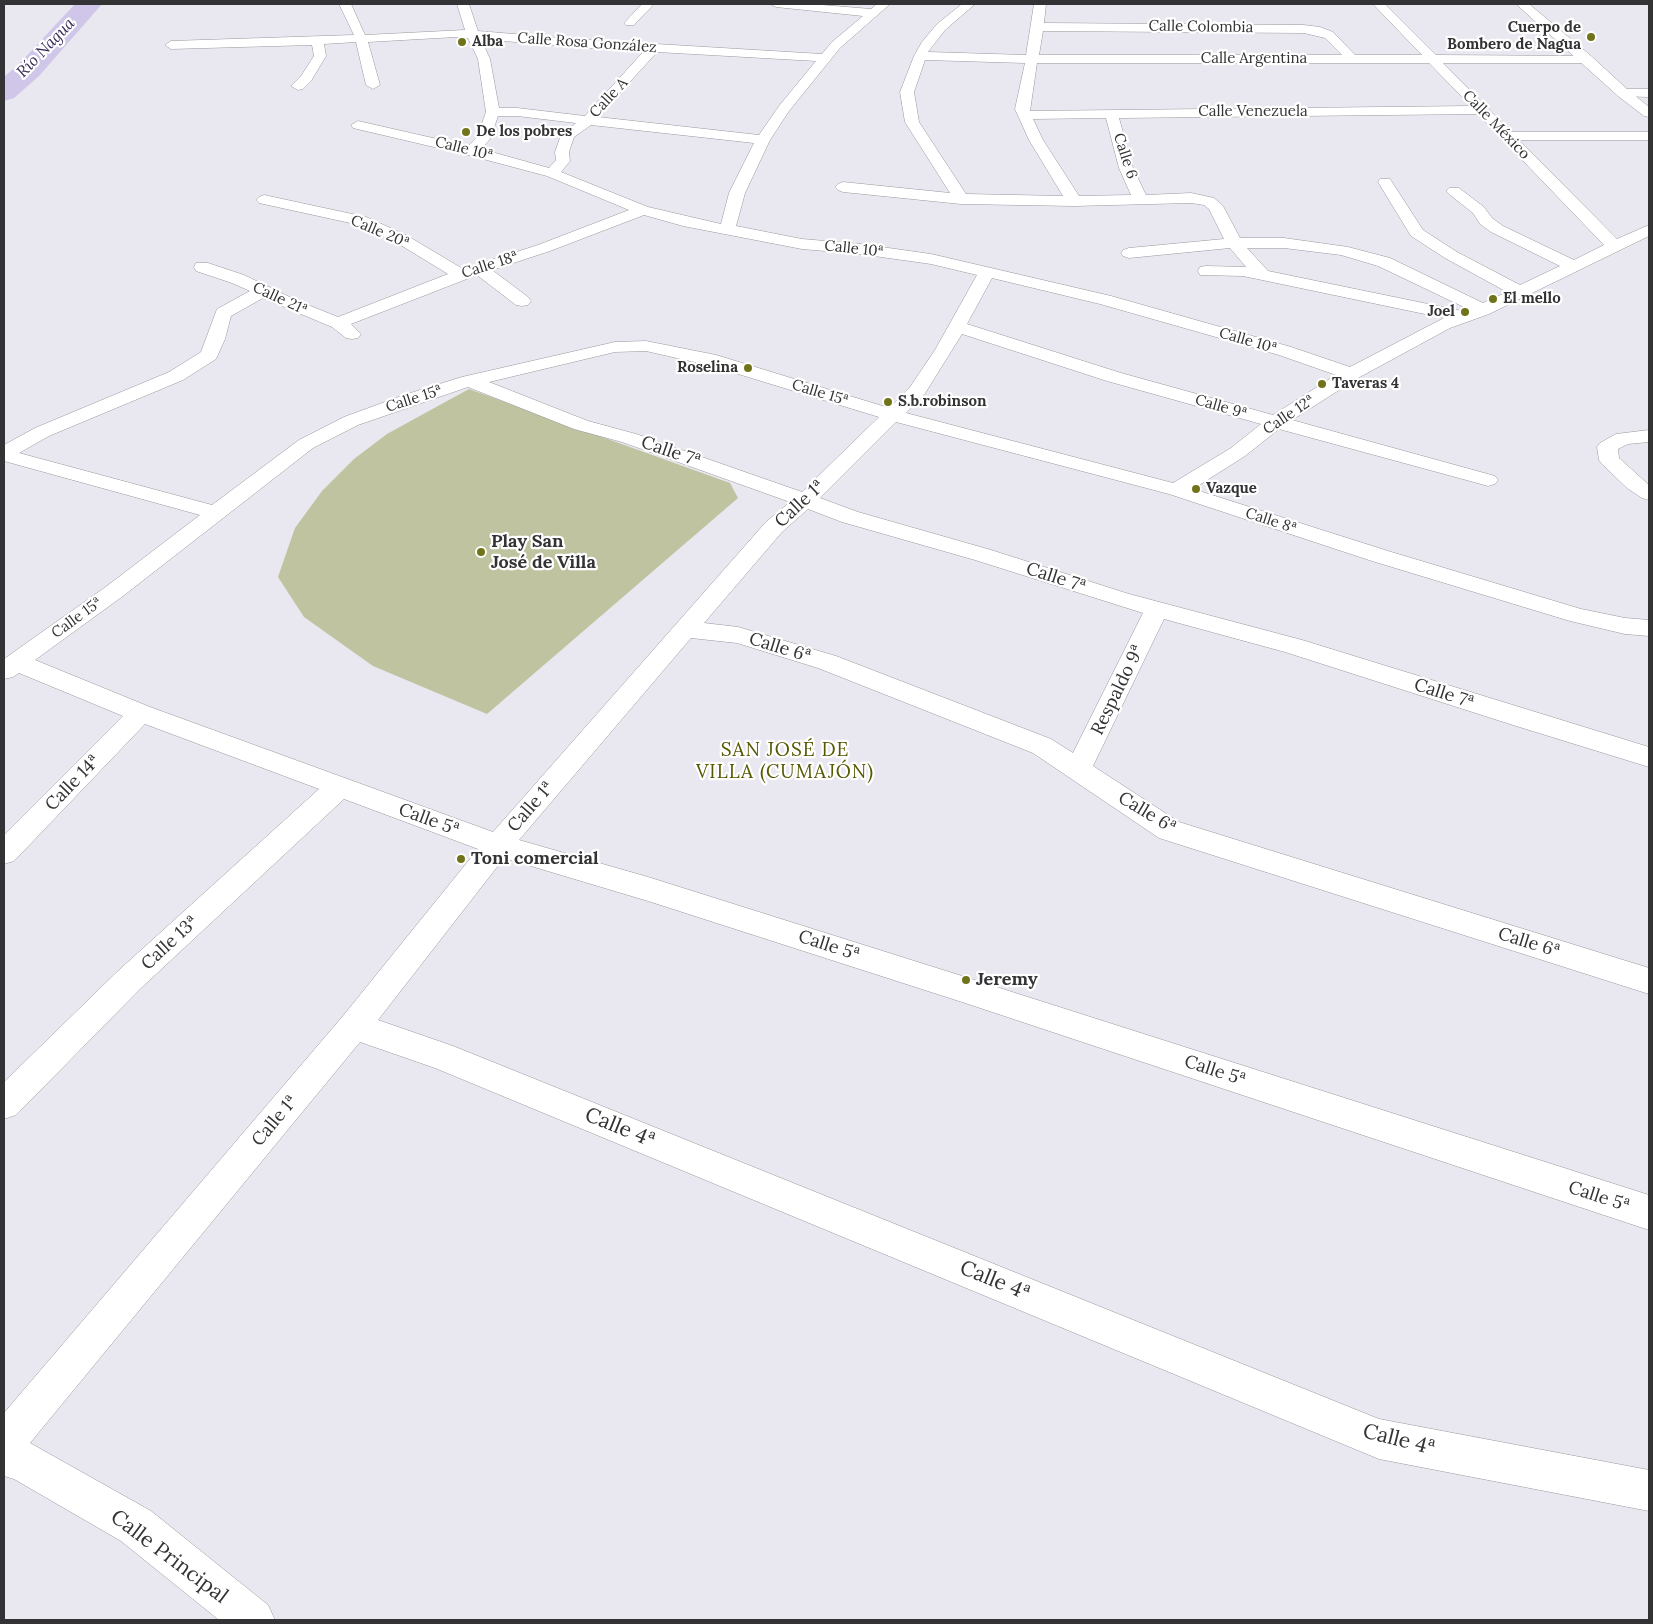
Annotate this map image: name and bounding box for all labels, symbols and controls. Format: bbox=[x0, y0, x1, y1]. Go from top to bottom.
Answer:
water label: Río Nagua bbox=[13, 14, 79, 82]
street label: Calle Colombia bbox=[1149, 17, 1253, 37]
place label: Cuerpo de Bombero de Nagua bbox=[1447, 19, 1581, 54]
street label: Calle Rosa González bbox=[517, 29, 657, 57]
marker: Cuerpo de Bombero de Nagua bbox=[1585, 31, 1597, 43]
place label: Alba bbox=[472, 33, 503, 51]
marker: Alba bbox=[456, 36, 468, 48]
street label: Calle Argentina bbox=[1201, 50, 1307, 68]
street label: Calle A bbox=[586, 74, 632, 122]
street label: Calle México bbox=[1459, 87, 1533, 163]
street label: Calle Venezuela bbox=[1198, 103, 1308, 121]
place label: De los pobres bbox=[476, 123, 572, 141]
marker: De los pobres bbox=[460, 126, 472, 138]
street label: Calle 6 bbox=[1109, 131, 1141, 181]
street label: Calle 10ª bbox=[433, 133, 495, 165]
street label: Calle 20ª bbox=[348, 212, 412, 252]
street label: Calle 10ª bbox=[824, 237, 884, 261]
street label: Calle 18ª bbox=[459, 247, 521, 283]
street label: Calle 21ª bbox=[250, 279, 310, 319]
place label: El mello bbox=[1503, 290, 1561, 308]
marker: El mello bbox=[1487, 293, 1499, 305]
place label: Joel bbox=[1427, 303, 1455, 321]
marker: Joel bbox=[1459, 306, 1471, 318]
street label: Calle 10ª bbox=[1217, 324, 1279, 358]
place label: Roselina bbox=[677, 359, 738, 377]
marker: Roselina bbox=[742, 362, 754, 374]
place label: Taveras 4 bbox=[1332, 375, 1399, 393]
street label: Calle 15ª bbox=[790, 376, 850, 410]
marker: Taveras 4 bbox=[1316, 378, 1328, 390]
street label: Calle 15ª bbox=[384, 381, 444, 417]
street label: Calle 9ª bbox=[1193, 391, 1249, 423]
street label: Calle 12ª bbox=[1260, 391, 1318, 439]
place label: S.b.robinson bbox=[898, 393, 986, 411]
marker: S.b.robinson bbox=[882, 396, 894, 408]
street label: Calle 7ª bbox=[638, 432, 704, 472]
street label: Calle 1ª bbox=[771, 476, 829, 532]
place label: Vazque bbox=[1206, 480, 1257, 498]
marker: Vazque bbox=[1190, 483, 1202, 495]
street label: Calle 8ª bbox=[1243, 504, 1299, 538]
place label: Play San José de Villa bbox=[491, 531, 596, 574]
marker: Play San José de Villa bbox=[475, 546, 487, 558]
street label: Calle 7ª bbox=[1023, 558, 1089, 598]
street label: Calle 15ª bbox=[48, 594, 106, 642]
street label: Calle 6ª bbox=[746, 628, 814, 668]
street label: Respaldo 9ª bbox=[1087, 641, 1149, 739]
street label: Calle 7ª bbox=[1411, 674, 1477, 714]
district label: SAN JOSÉ DE VILLA (CUMAJÓN) bbox=[694, 740, 876, 784]
street label: Calle 14ª bbox=[41, 750, 105, 816]
street label: Calle 1ª bbox=[503, 777, 559, 837]
street label: Calle 6ª bbox=[1114, 787, 1180, 839]
street label: Calle 5ª bbox=[396, 799, 462, 841]
place label: Toni comercial bbox=[471, 848, 599, 870]
marker: Toni comercial bbox=[455, 853, 467, 865]
street label: Calle 13ª bbox=[137, 911, 203, 975]
street label: Calle 6ª bbox=[1495, 923, 1563, 963]
street label: Calle 5ª bbox=[796, 926, 862, 966]
place label: Jeremy bbox=[976, 969, 1038, 991]
marker: Jeremy bbox=[960, 974, 972, 986]
street label: Calle 5ª bbox=[1182, 1051, 1248, 1091]
street label: Calle 1ª bbox=[247, 1091, 303, 1151]
street label: Calle 4ª bbox=[581, 1102, 659, 1154]
street label: Calle 5ª bbox=[1566, 1177, 1632, 1217]
street label: Calle 4ª bbox=[956, 1255, 1034, 1307]
street label: Calle 4ª bbox=[1360, 1419, 1438, 1461]
street label: Calle Principal bbox=[105, 1505, 233, 1609]

